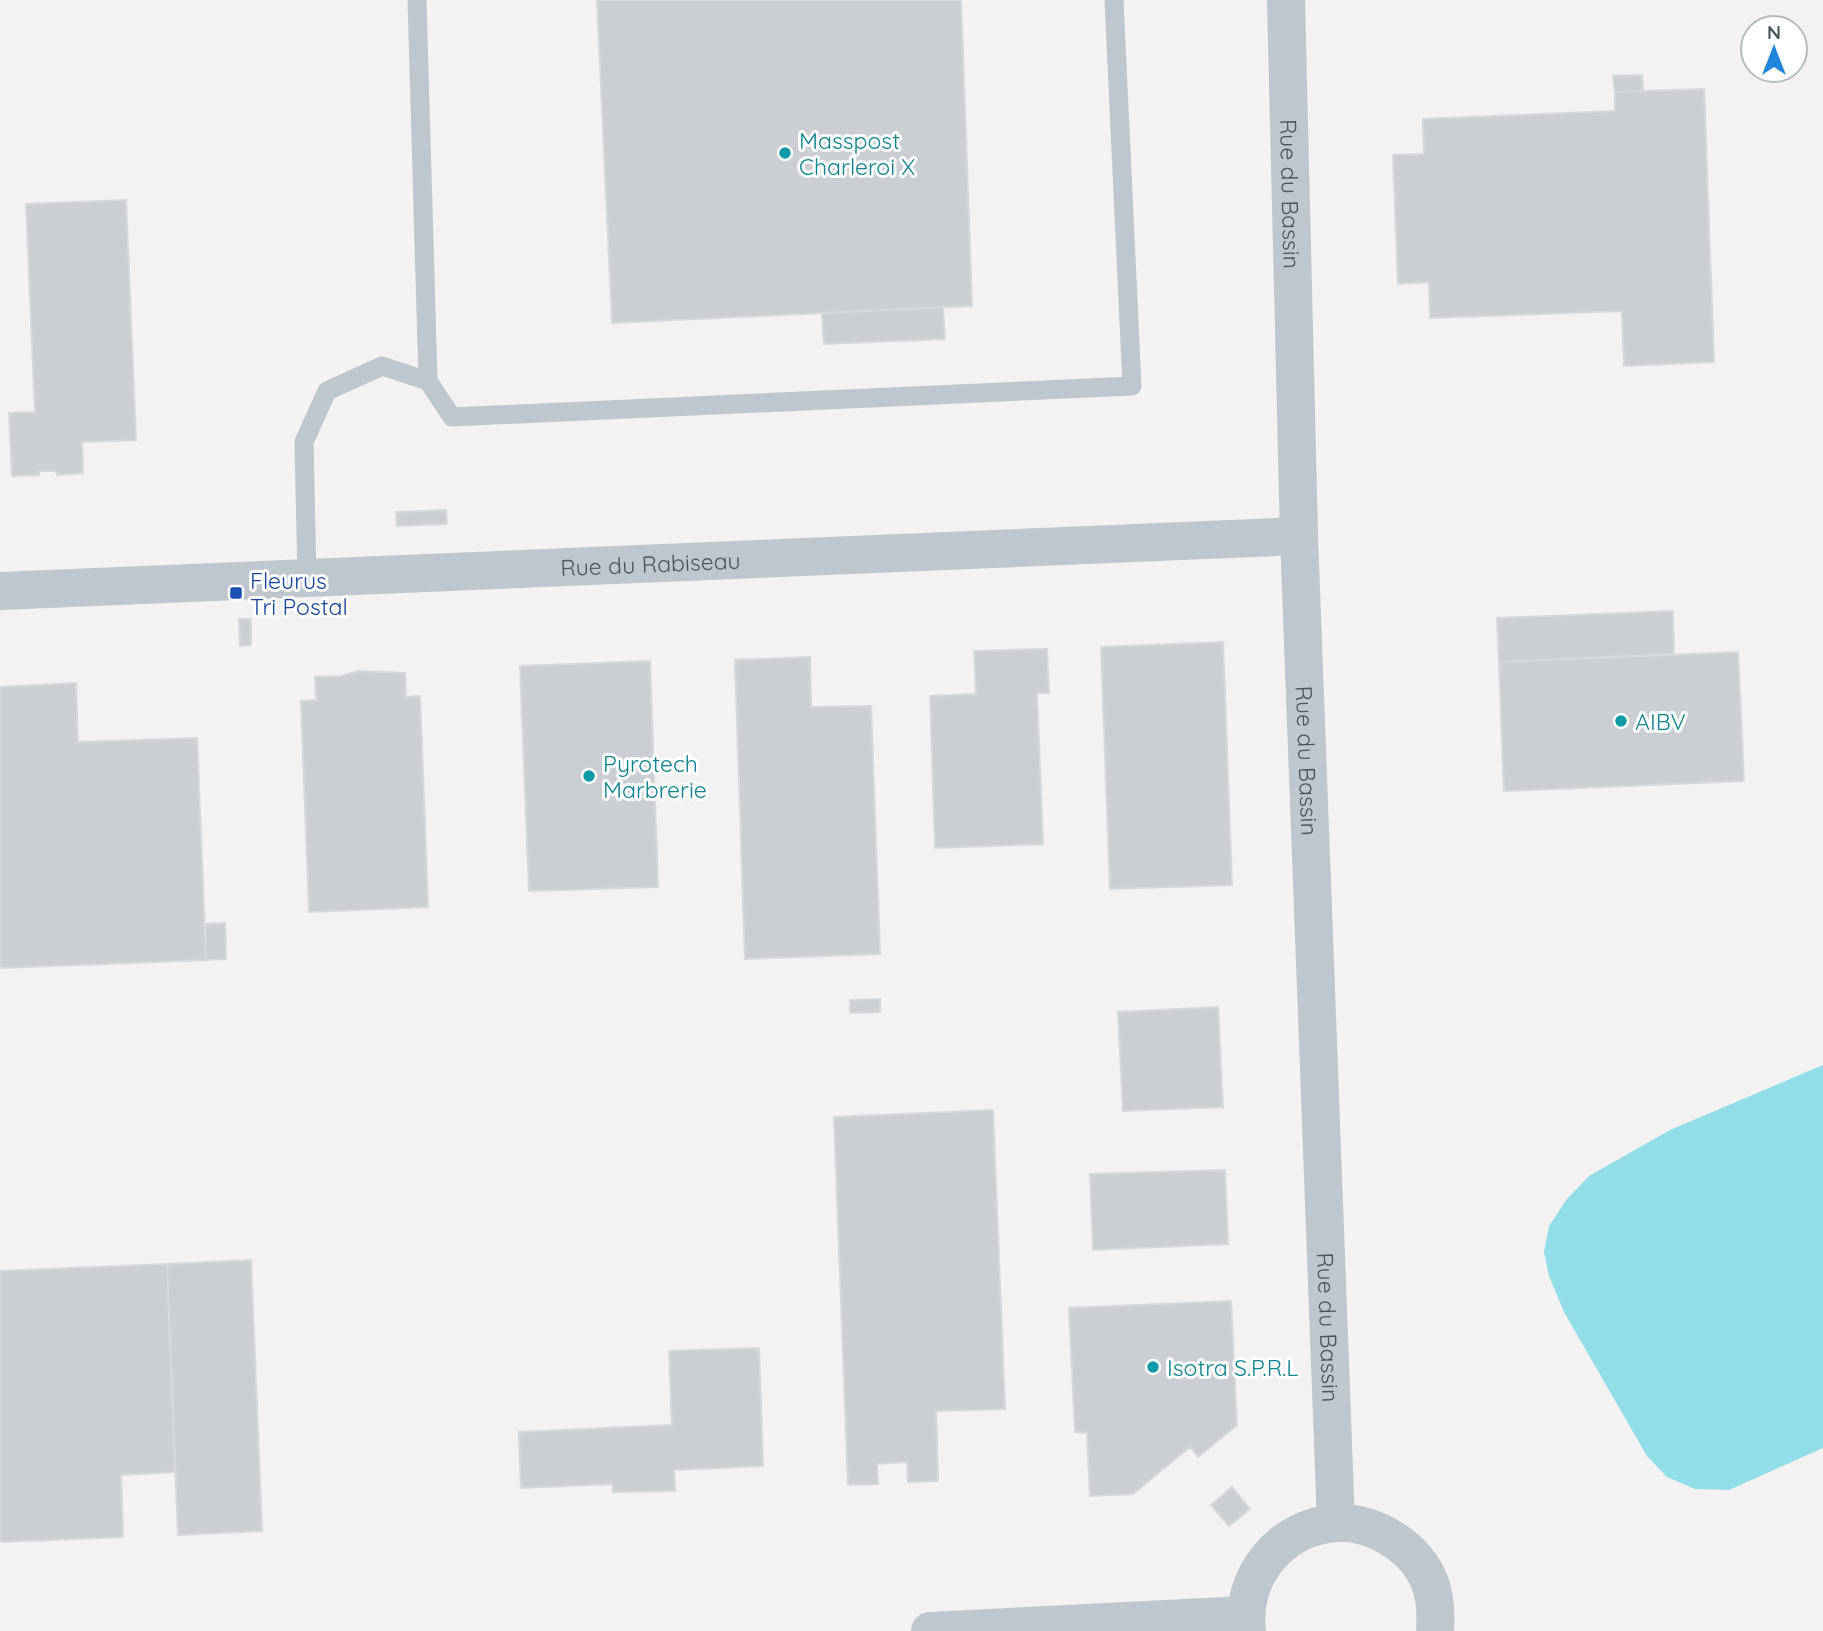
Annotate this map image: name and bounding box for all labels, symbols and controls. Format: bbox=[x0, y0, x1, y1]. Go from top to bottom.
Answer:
north arrow bbox=[1739, 14, 1809, 84]
text: N bbox=[1767, 20, 1781, 44]
street label: Rue du Bassin bbox=[1274, 119, 1307, 269]
place label: Masspost Charleroi X bbox=[799, 126, 915, 181]
marker: Masspost Charleroi X bbox=[777, 145, 793, 161]
street label: Rue du Rabiseau bbox=[560, 545, 741, 582]
place label: Fleurus Tri Postal bbox=[250, 566, 348, 621]
marker: Fleurus Tri Postal bbox=[228, 585, 244, 601]
street label: Rue du Bassin bbox=[1290, 685, 1325, 836]
place label: AIBV bbox=[1635, 707, 1686, 736]
marker: AIBV bbox=[1613, 713, 1629, 729]
place label: Pyrotech Marbrerie bbox=[603, 749, 707, 804]
marker: Pyrotech Marbrerie bbox=[581, 768, 597, 784]
street label: Rue du Bassin bbox=[1311, 1252, 1346, 1403]
place label: Isotra S.P.R.L bbox=[1167, 1353, 1299, 1382]
marker: Isotra S.P.R.L bbox=[1145, 1359, 1161, 1375]

